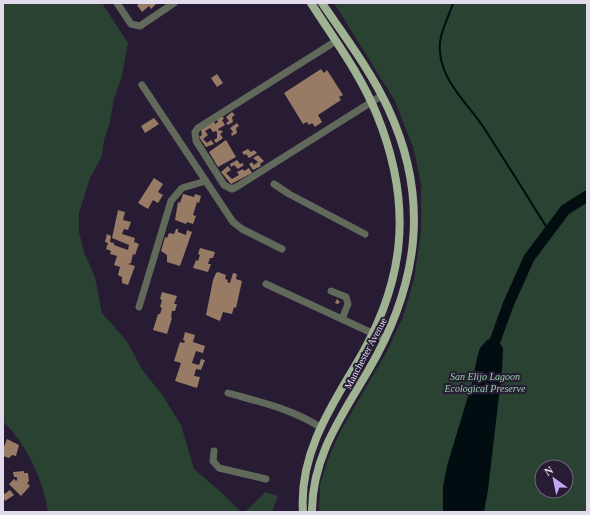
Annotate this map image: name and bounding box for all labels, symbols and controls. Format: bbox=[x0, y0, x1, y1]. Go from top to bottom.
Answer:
street label: Manchester Avenue bbox=[342, 315, 389, 391]
park label: San Elijo Lagoon Ecological Preserve bbox=[444, 371, 526, 394]
north arrow bbox=[534, 459, 574, 499]
text: N bbox=[542, 463, 555, 478]

